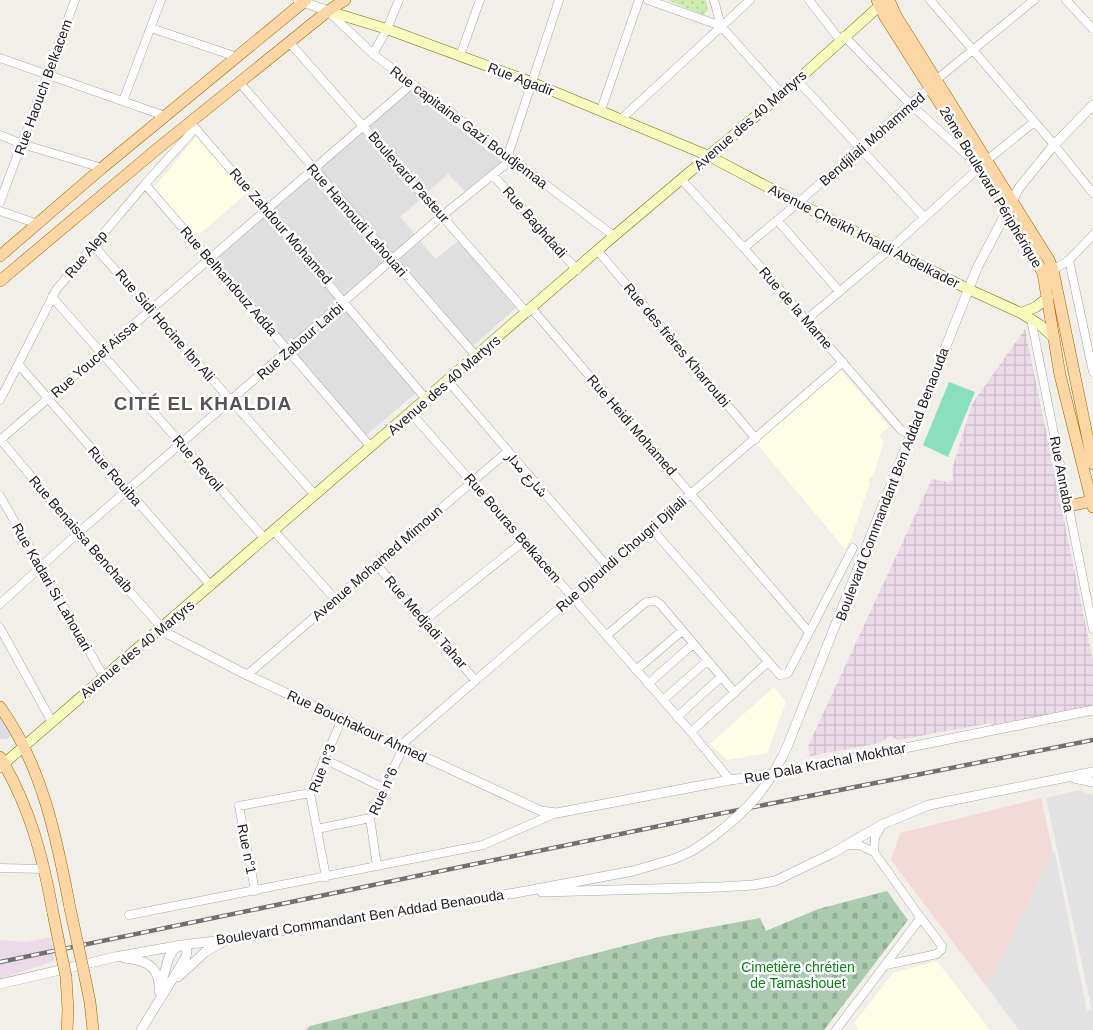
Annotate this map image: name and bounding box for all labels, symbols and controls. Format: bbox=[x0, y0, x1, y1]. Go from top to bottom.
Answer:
street label: Rue Haouch Belkacem bbox=[11, 17, 75, 157]
street label: Rue Agadir bbox=[486, 59, 557, 99]
street label: Rue capitaine Gazi Boudjemaa bbox=[387, 63, 551, 192]
street label: Avenue des 40 Martyrs bbox=[691, 67, 809, 173]
street label: Bendjilali Mohammed bbox=[816, 89, 928, 189]
street label: 2ème Boulevard Périphérique bbox=[936, 103, 1046, 271]
street label: Boulevard Pasteur bbox=[365, 128, 453, 226]
street label: Rue Hamoudi Lahouari bbox=[304, 160, 410, 280]
street label: Rue Zahdour Mohamed bbox=[226, 165, 336, 287]
street label: Avenue Cheïkh Khaldi Abdelkader bbox=[766, 181, 962, 291]
street label: Rue Baghdadi bbox=[500, 183, 570, 261]
street label: Rue Belhandouz Adda bbox=[177, 223, 281, 339]
street label: Rue Alep bbox=[62, 227, 111, 281]
street label: Rue de la Marne bbox=[756, 264, 836, 352]
street label: Rue Sidi Hocine Ibn Ali bbox=[112, 266, 218, 384]
street label: Rue des frères Kharroubi bbox=[621, 280, 733, 410]
street label: Rue Zabour Larbi bbox=[254, 299, 346, 383]
street label: Rue Youcef Aissa bbox=[48, 317, 141, 401]
street label: Avenue des 40 Martyrs bbox=[385, 332, 503, 438]
street label: Boulevard Commandant Ben Addad Benaouda bbox=[832, 345, 952, 623]
street label: Rue Heidi Mohamed bbox=[584, 372, 680, 478]
district label: CITÉ EL KHALDIA bbox=[114, 393, 292, 414]
street label: Rue Revoil bbox=[169, 432, 227, 494]
street label: Rue Annaba bbox=[1047, 435, 1077, 514]
street label: Rue Rouiba bbox=[85, 443, 145, 509]
street label: شارع مدار bbox=[500, 447, 551, 502]
street label: Rue Bouras Belkacem bbox=[461, 470, 565, 586]
street label: Rue Benaissa Benchaib bbox=[26, 472, 136, 596]
street label: Rue Djoundi Chougri Djilali bbox=[553, 493, 689, 615]
street label: Avenue Mohamed Mimoun bbox=[309, 502, 445, 624]
street label: Rue Kadari Si Lahouari bbox=[9, 520, 95, 654]
street label: Rue Medjadi Tahar bbox=[381, 573, 471, 672]
street label: Avenue des 40 Martyrs bbox=[77, 597, 197, 701]
street label: Rue Bouchakour Ahmed bbox=[285, 687, 429, 765]
street label: Rue Dala Krachal Mokhtar bbox=[743, 739, 907, 787]
street label: Rue n°3 bbox=[305, 741, 339, 795]
street label: Rue n°6 bbox=[365, 764, 401, 817]
street label: Rue n°1 bbox=[234, 823, 260, 876]
street label: Boulevard Commandant Ben Addad Benaouda bbox=[215, 886, 505, 948]
park label: Cimetière chrétien de Tamashouet bbox=[741, 959, 855, 991]

